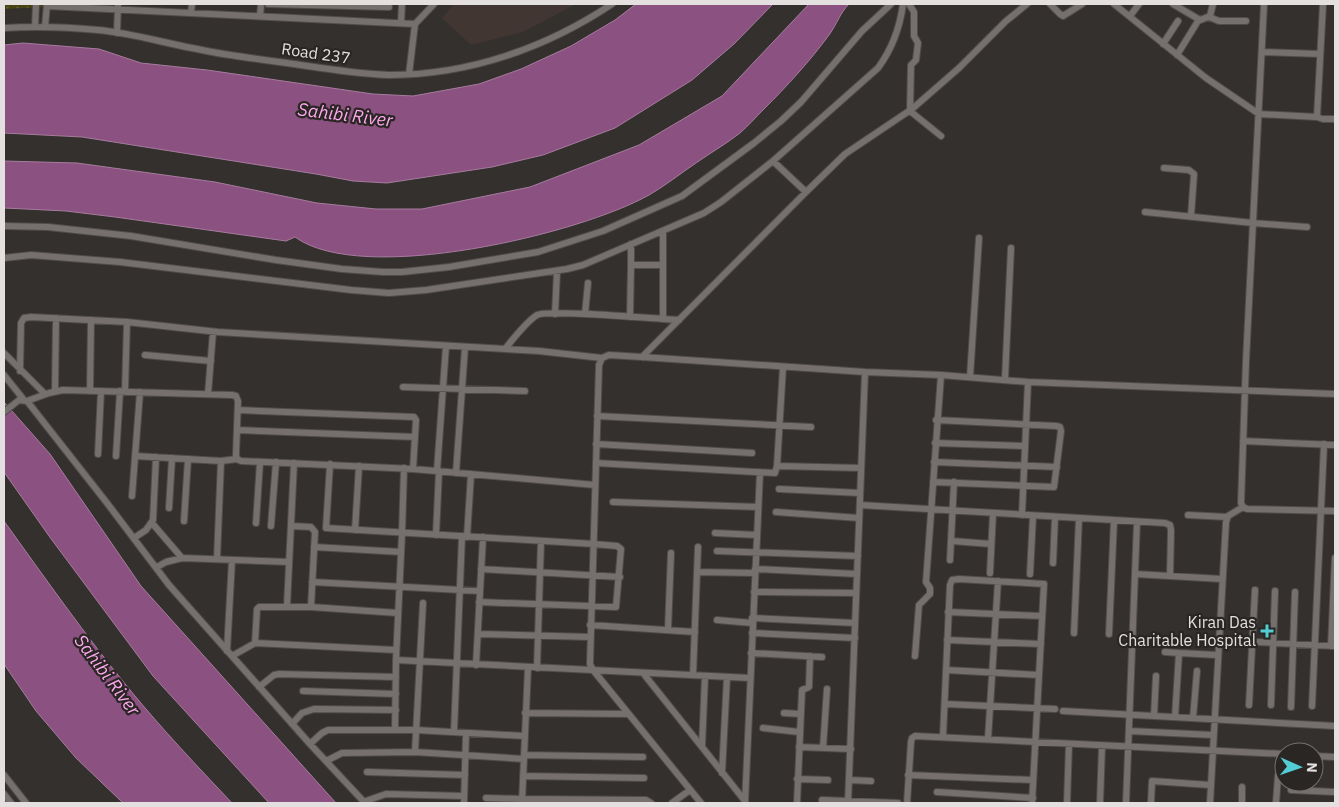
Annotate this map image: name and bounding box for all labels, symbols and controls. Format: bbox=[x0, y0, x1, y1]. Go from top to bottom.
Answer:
street label: Road 237 bbox=[280, 38, 352, 68]
water label: Sahibi River bbox=[296, 97, 394, 132]
place label: Kiran Das Charitable Hospital bbox=[1118, 612, 1256, 650]
marker: Kiran Das Charitable Hospital bbox=[1260, 624, 1274, 638]
water label: Sahibi River bbox=[69, 630, 146, 720]
north arrow bbox=[1274, 742, 1324, 792]
text: N bbox=[1303, 762, 1321, 773]

